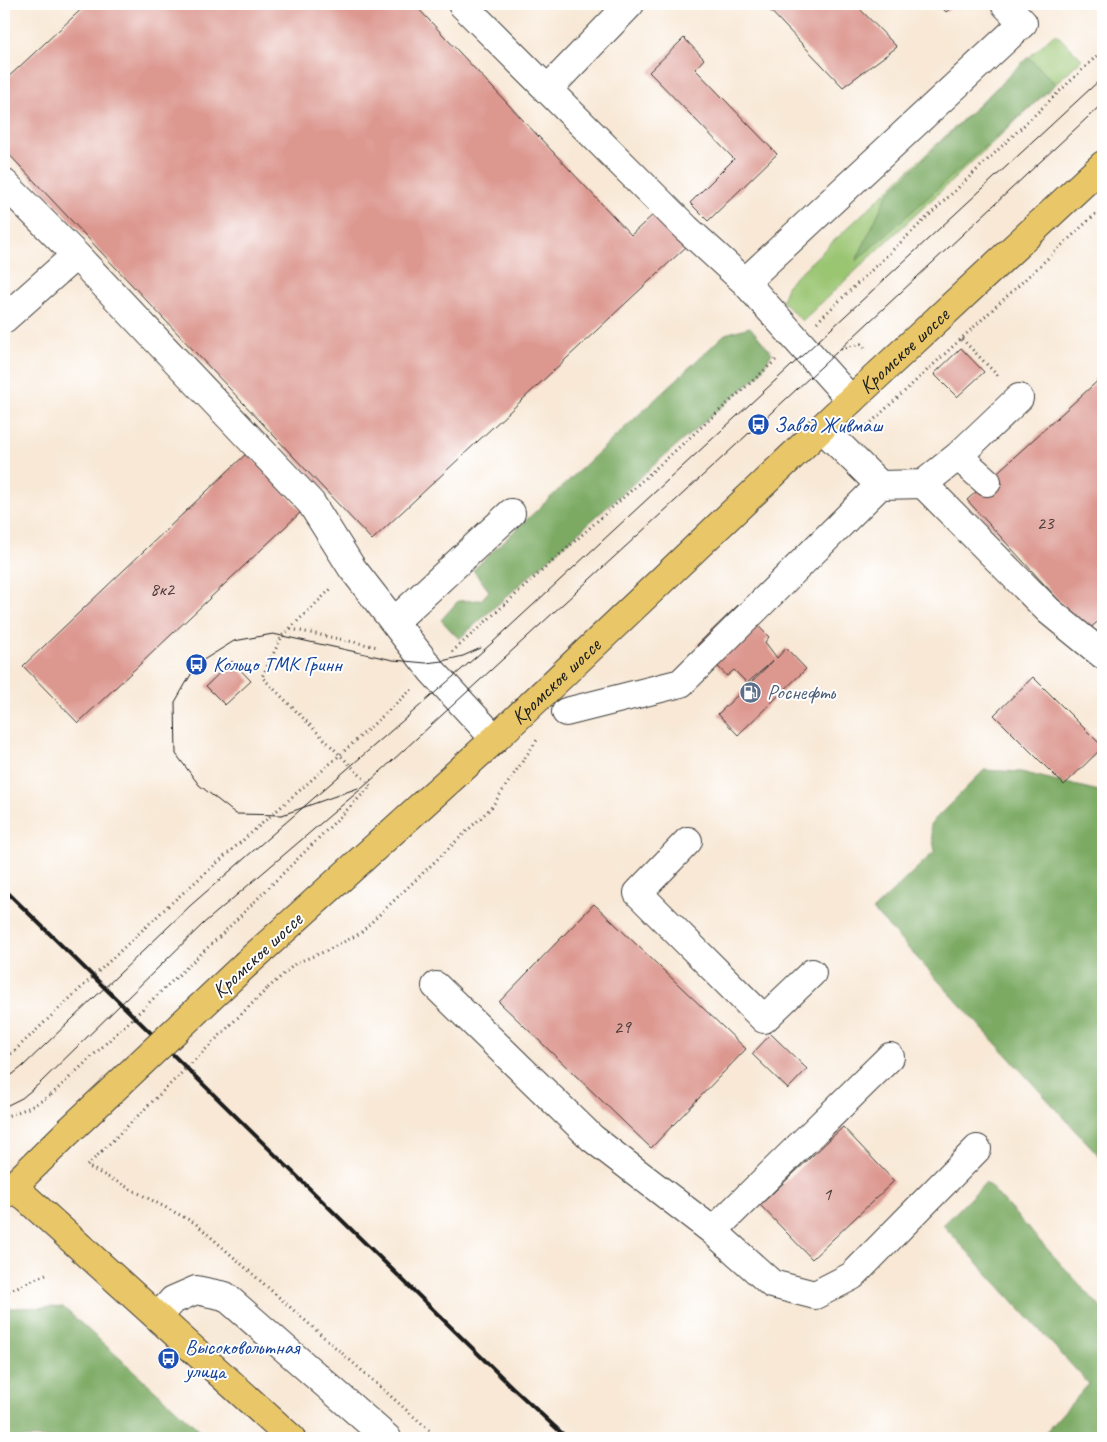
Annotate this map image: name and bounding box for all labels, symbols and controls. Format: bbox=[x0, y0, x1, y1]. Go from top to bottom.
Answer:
street label: Кромское шоссе bbox=[853, 302, 955, 399]
place label: Завод Живмаш bbox=[774, 412, 884, 438]
bus stop icon: Завод Живмаш bbox=[746, 413, 770, 437]
house number: 23 bbox=[1036, 511, 1055, 535]
house number: 8к2 bbox=[150, 577, 175, 601]
street label: Кромское шоссе bbox=[505, 632, 607, 730]
place label: Кольцо ТМК Гринн bbox=[213, 651, 343, 677]
bus stop icon: Кольцо ТМК Гринн bbox=[185, 652, 209, 676]
place label: Роснефть bbox=[767, 679, 836, 705]
fuel station icon: Роснефть bbox=[739, 680, 763, 704]
street label: Кромское шоссе bbox=[206, 906, 308, 1003]
house number: 29 bbox=[613, 1015, 632, 1039]
house number: 1 bbox=[823, 1182, 833, 1206]
place label: Высоковольтная улица bbox=[183, 1334, 301, 1384]
bus stop icon: Высоковольтная улица bbox=[157, 1347, 181, 1371]

